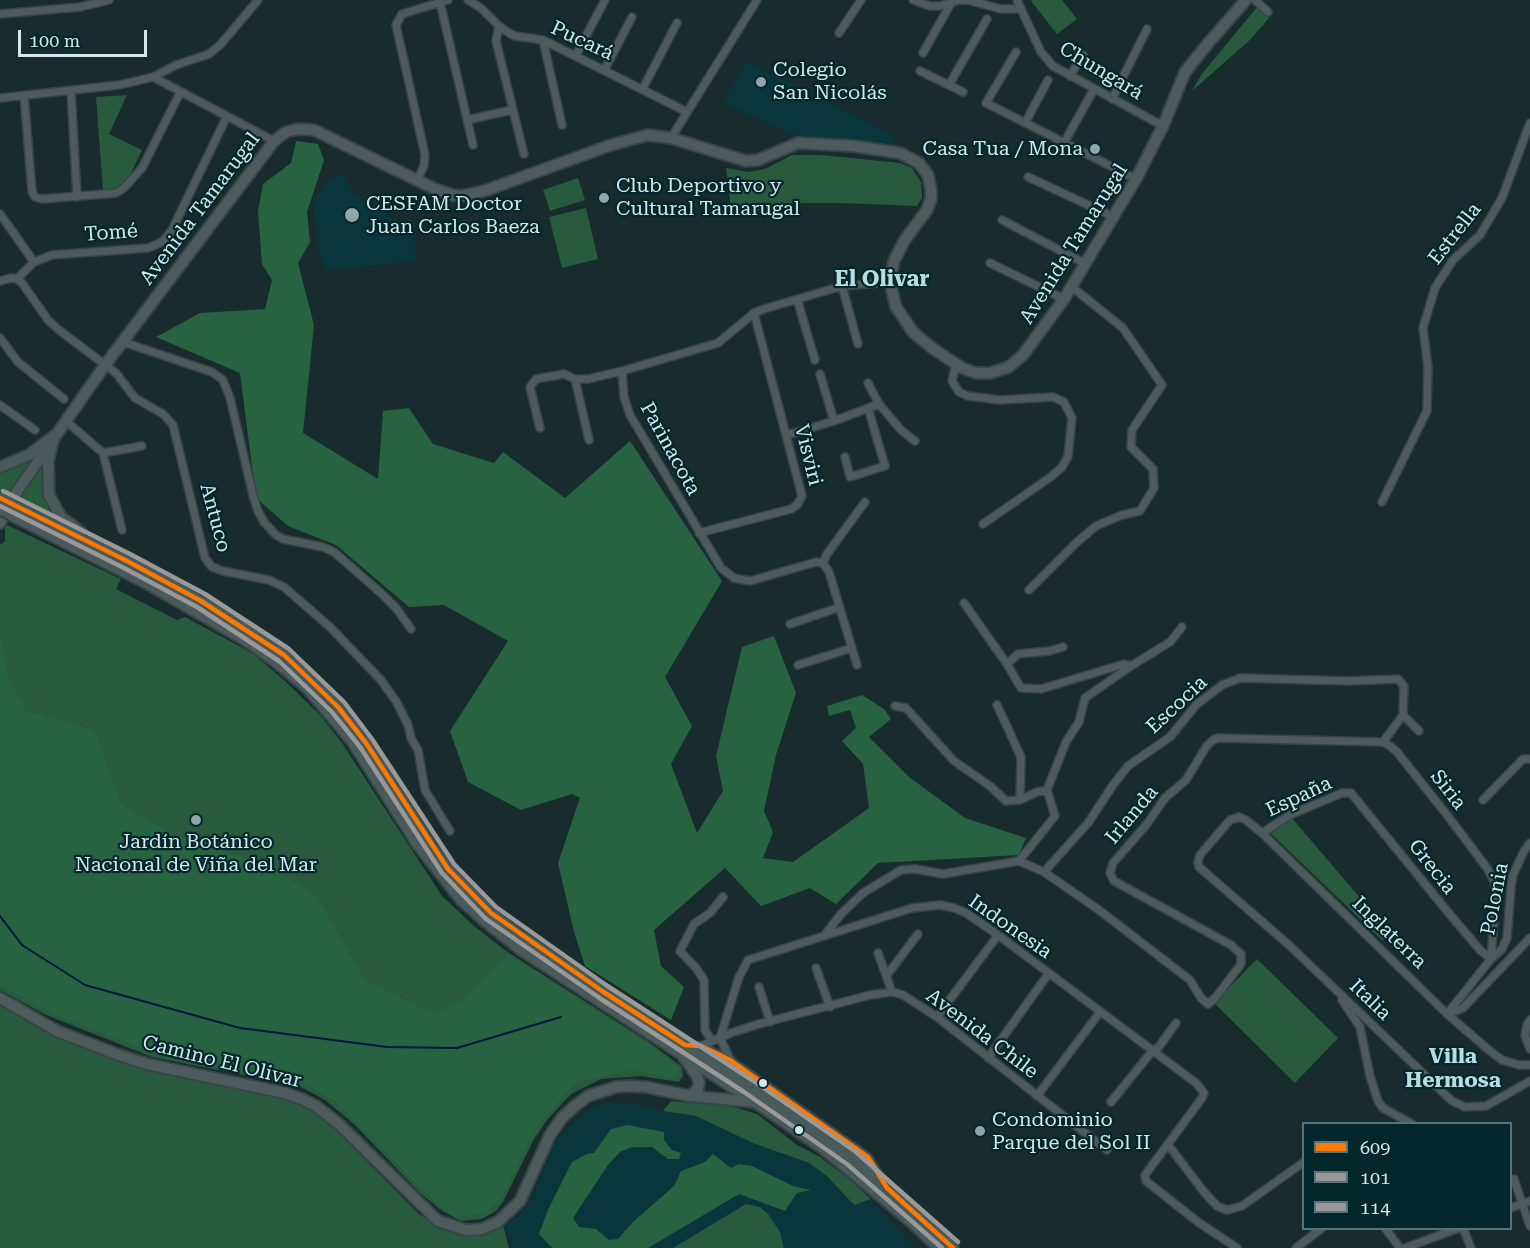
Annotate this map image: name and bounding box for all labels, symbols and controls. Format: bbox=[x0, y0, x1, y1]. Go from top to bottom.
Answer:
street label: Pucará bbox=[547, 16, 617, 66]
scale bar bbox=[21, 18, 150, 56]
text: 100 m bbox=[29, 30, 80, 51]
street label: Chungará bbox=[1055, 37, 1147, 105]
place label: Colegio San Nicolás bbox=[773, 58, 887, 105]
marker: Colegio San Nicolás bbox=[754, 75, 768, 89]
street label: Avenida Tamarugal bbox=[135, 128, 265, 290]
place label: Casa Tua / Mona bbox=[923, 137, 1083, 161]
marker: Casa Tua / Mona bbox=[1088, 142, 1102, 156]
street label: Avenida Tamarugal bbox=[1015, 159, 1133, 329]
place label: Club Deportivo y Cultural Tamarugal bbox=[616, 174, 800, 221]
marker: Club Deportivo y Cultural Tamarugal bbox=[597, 191, 611, 205]
place label: CESFAM Doctor Juan Carlos Baeza bbox=[366, 192, 540, 239]
street label: Estrella bbox=[1423, 198, 1487, 270]
marker: CESFAM Doctor Juan Carlos Baeza bbox=[343, 206, 361, 224]
street label: Tomé bbox=[83, 219, 139, 247]
district label: El Olivar bbox=[835, 267, 929, 293]
street label: Parinacota bbox=[635, 398, 705, 500]
street label: Visviri bbox=[789, 422, 827, 488]
street label: Antuco bbox=[194, 481, 236, 555]
street label: Escocia bbox=[1142, 671, 1212, 739]
street label: Siria bbox=[1425, 765, 1471, 815]
street label: España bbox=[1262, 771, 1336, 823]
street label: Irlanda bbox=[1101, 781, 1163, 849]
marker: Jardín Botánico Nacional de Viña del Mar bbox=[189, 813, 203, 827]
place label: Jardín Botánico Nacional de Viña del Mar bbox=[75, 830, 317, 877]
street label: Grecia bbox=[1403, 835, 1461, 899]
street label: Polonia bbox=[1476, 861, 1514, 937]
street label: Indonesia bbox=[964, 890, 1056, 964]
street label: Inglaterra bbox=[1347, 892, 1431, 974]
street label: Italia bbox=[1344, 974, 1396, 1026]
street label: Avenida Chile bbox=[921, 984, 1043, 1084]
street label: Camino El Olivar bbox=[140, 1031, 304, 1093]
district label: Villa Hermosa bbox=[1405, 1044, 1501, 1094]
unlabelled marker bbox=[757, 1077, 769, 1089]
place label: Condominio Parque del Sol II bbox=[992, 1108, 1151, 1155]
legend bbox=[1302, 1122, 1512, 1230]
unlabelled marker bbox=[793, 1124, 805, 1136]
marker: Condominio Parque del Sol II bbox=[973, 1124, 987, 1138]
text: 609 bbox=[1360, 1137, 1390, 1158]
text: 101 bbox=[1360, 1167, 1390, 1188]
text: 114 bbox=[1360, 1197, 1390, 1218]

